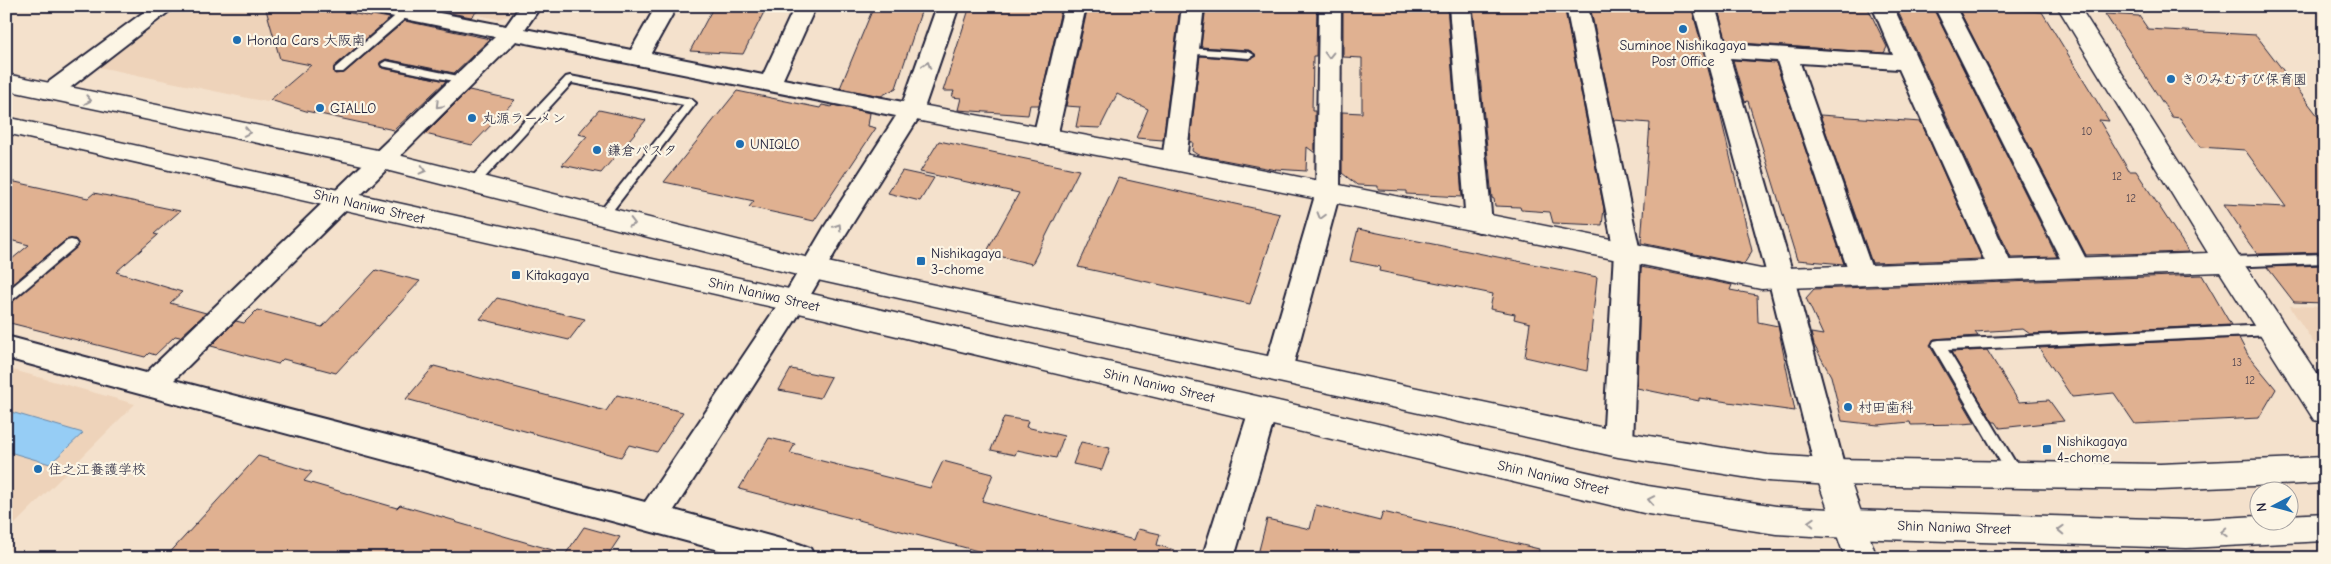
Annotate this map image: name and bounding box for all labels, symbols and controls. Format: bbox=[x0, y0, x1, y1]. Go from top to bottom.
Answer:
marker: Suminoe Nishikagaya Post Office bbox=[1677, 23, 1689, 35]
place label: Honda Cars 大阪南 bbox=[247, 32, 365, 49]
marker: Honda Cars 大阪南 bbox=[231, 34, 243, 46]
place label: Suminoe Nishikagaya Post Office bbox=[1620, 37, 1747, 70]
one-way arrow bbox=[1324, 51, 1335, 59]
one-way arrow bbox=[921, 61, 931, 70]
place label: きのみむすび保育園 bbox=[2181, 71, 2307, 88]
marker: きのみむすび保育園 bbox=[2165, 73, 2177, 85]
one-way arrow bbox=[84, 94, 93, 104]
one-way arrow bbox=[435, 99, 444, 108]
place label: GIALLO bbox=[330, 100, 376, 117]
marker: GIALLO bbox=[314, 102, 326, 114]
place label: 丸源ラーメン bbox=[482, 110, 566, 127]
marker: 丸源ラーメン bbox=[466, 112, 478, 124]
house number: 10 bbox=[2081, 125, 2093, 138]
one-way arrow bbox=[243, 126, 252, 137]
place label: UNIQLO bbox=[750, 136, 799, 153]
marker: UNIQLO bbox=[734, 138, 746, 150]
place label: 鎌倉パスタ bbox=[607, 142, 677, 159]
marker: 鎌倉パスタ bbox=[591, 144, 603, 156]
one-way arrow bbox=[419, 164, 428, 175]
house number: 12 bbox=[2112, 170, 2122, 183]
street label: Shin Naniwa Street bbox=[312, 185, 427, 228]
house number: 12 bbox=[2126, 192, 2136, 205]
one-way arrow bbox=[1317, 212, 1327, 220]
one-way arrow bbox=[627, 217, 635, 227]
one-way arrow bbox=[831, 223, 841, 232]
place label: Nishikagaya 3-chome bbox=[931, 245, 1002, 278]
marker: Nishikagaya 3-chome bbox=[915, 255, 927, 267]
place label: Kitakagaya bbox=[526, 267, 589, 284]
marker: Kitakagaya bbox=[510, 269, 522, 281]
street label: Shin Naniwa Street bbox=[707, 273, 822, 316]
house number: 13 bbox=[2232, 356, 2242, 369]
street label: Shin Naniwa Street bbox=[1102, 364, 1217, 407]
house number: 12 bbox=[2245, 374, 2255, 387]
place label: 村田歯科 bbox=[1858, 399, 1914, 416]
marker: 村田歯科 bbox=[1842, 401, 1854, 413]
place label: Nishikagaya 4-chome bbox=[2057, 433, 2128, 466]
marker: Nishikagaya 4-chome bbox=[2041, 443, 2053, 455]
street label: Shin Naniwa Street bbox=[1496, 456, 1611, 499]
place label: 住之江養護学校 bbox=[48, 461, 146, 478]
marker: 住之江養護学校 bbox=[32, 463, 44, 475]
north arrow bbox=[2248, 482, 2298, 532]
one-way arrow bbox=[1646, 495, 1655, 506]
text: N bbox=[2253, 502, 2270, 513]
one-way arrow bbox=[1807, 517, 1815, 527]
street label: Shin Naniwa Street bbox=[1897, 517, 2012, 538]
one-way arrow bbox=[2057, 525, 2065, 536]
one-way arrow bbox=[2219, 527, 2227, 538]

